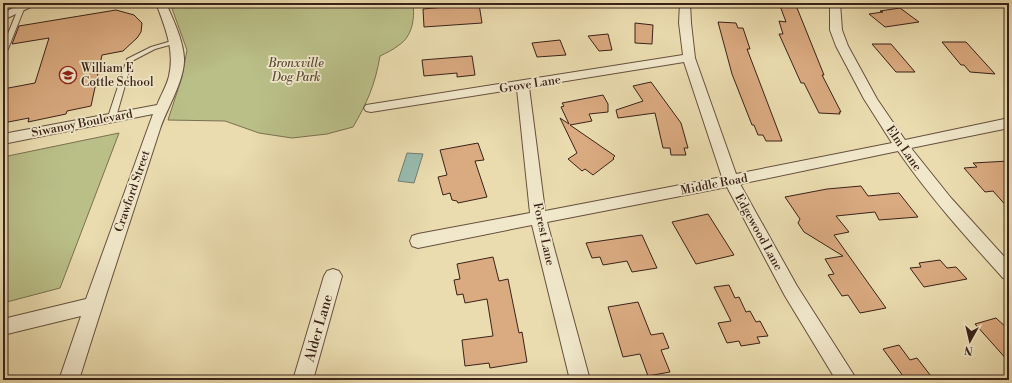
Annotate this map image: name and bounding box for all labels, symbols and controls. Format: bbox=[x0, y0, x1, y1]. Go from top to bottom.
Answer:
park label: Bronxville Dog Park bbox=[267, 56, 324, 85]
place label: William E Cottle School bbox=[80, 61, 154, 90]
school or university icon: William E Cottle School bbox=[58, 65, 78, 85]
street label: Grove Lane bbox=[498, 72, 562, 97]
street label: Siwanoy Boulevard bbox=[30, 106, 134, 141]
street label: Elm Lane bbox=[883, 123, 925, 174]
street label: Crawford Street bbox=[111, 148, 154, 234]
street label: Middle Road bbox=[679, 171, 749, 198]
street label: Edgewood Lane bbox=[731, 191, 786, 273]
street label: Forest Lane bbox=[529, 201, 558, 267]
street label: Alder Lane bbox=[300, 292, 337, 365]
north arrow bbox=[950, 321, 990, 361]
text: N bbox=[963, 342, 974, 357]

